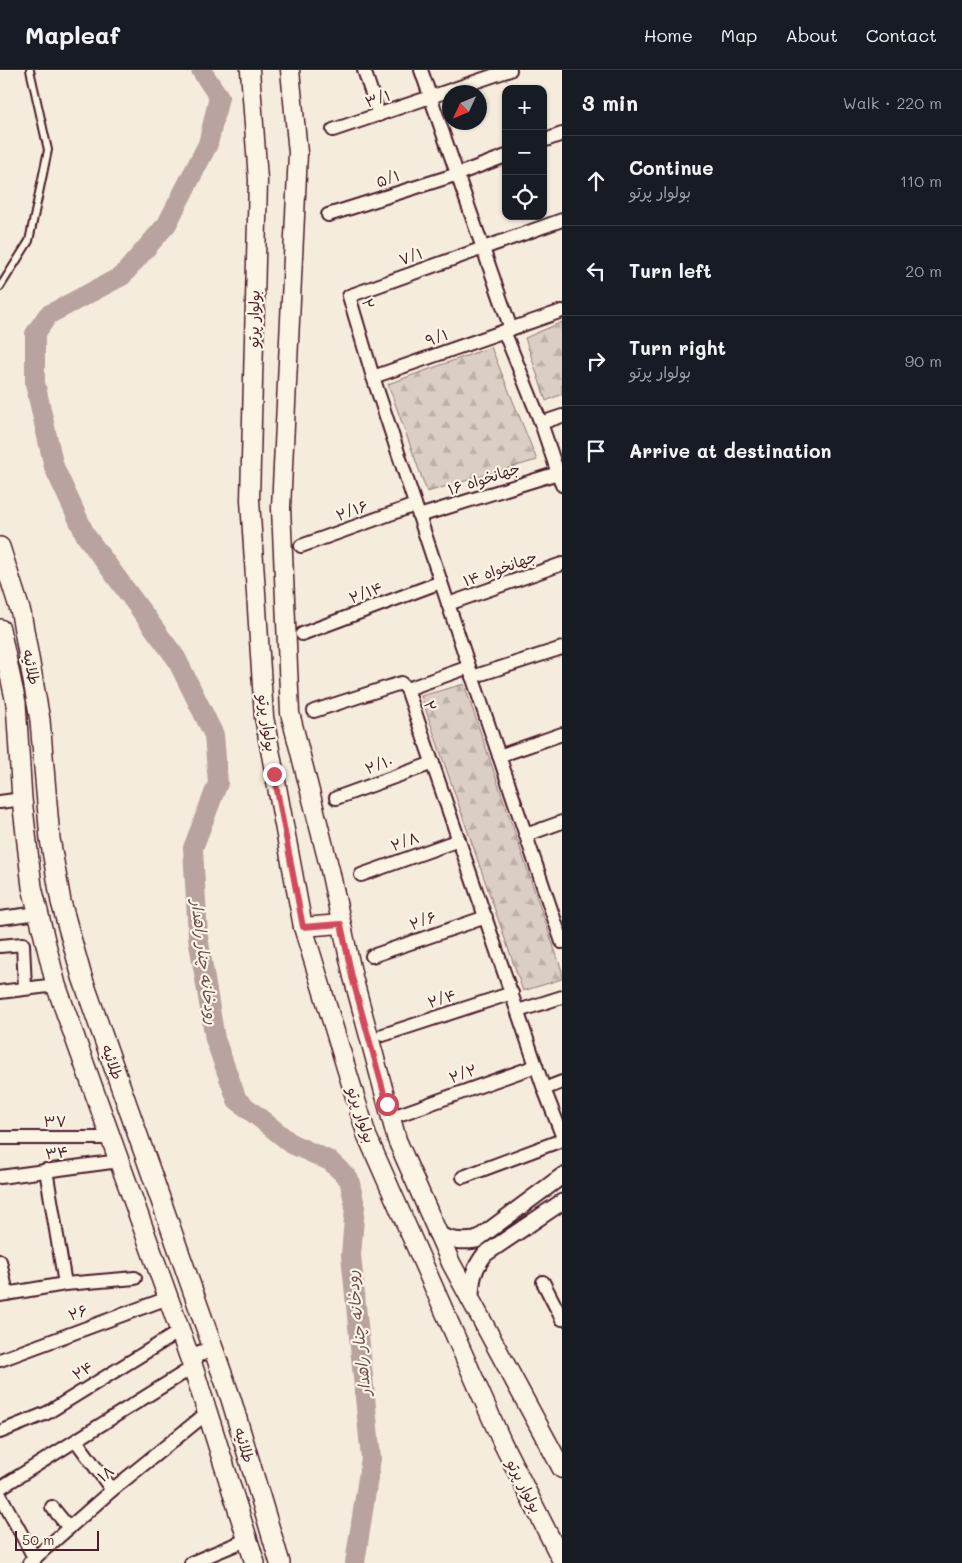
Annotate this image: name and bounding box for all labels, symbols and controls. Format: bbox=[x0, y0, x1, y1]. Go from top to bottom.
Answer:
text: Mapleaf bbox=[25, 19, 120, 50]
text: Home bbox=[644, 23, 693, 47]
text: Map bbox=[721, 23, 757, 47]
text: About bbox=[785, 23, 838, 47]
text: Contact bbox=[866, 23, 937, 47]
street label: ۳/۱ bbox=[362, 85, 393, 112]
north arrow bbox=[442, 85, 487, 130]
map controls bbox=[502, 85, 547, 220]
button: + bbox=[502, 85, 547, 130]
text: 3 min bbox=[582, 89, 638, 116]
text: Walk · 220 m bbox=[843, 92, 942, 113]
button: − bbox=[502, 130, 547, 175]
text: Continue bbox=[629, 155, 714, 180]
street label: ۵/۱ bbox=[373, 165, 402, 191]
icon: ahead bbox=[582, 167, 610, 195]
text: 110 m bbox=[900, 170, 942, 191]
button: locate bbox=[502, 175, 547, 220]
text: بولوار پرتو bbox=[629, 181, 691, 202]
street label: ۷/۱ bbox=[396, 243, 425, 269]
icon: left bbox=[582, 257, 610, 285]
text: Turn left bbox=[629, 258, 712, 283]
text: 20 m bbox=[905, 260, 942, 281]
street label: بولوار پرتو bbox=[242, 290, 265, 349]
street label: ۲ bbox=[358, 296, 380, 311]
street label: ۹/۱ bbox=[423, 324, 451, 350]
text: Turn right bbox=[629, 335, 726, 360]
icon: right bbox=[582, 347, 610, 375]
text: 90 m bbox=[905, 350, 942, 371]
text: بولوار پرتو bbox=[629, 361, 691, 382]
icon: arrive bbox=[582, 437, 610, 465]
text: Arrive at destination bbox=[629, 438, 832, 463]
street label: جهانخواه ۱۶ bbox=[445, 457, 523, 500]
street label: ۲/۱۶ bbox=[333, 495, 370, 525]
street label: جهانخواه ۱۴ bbox=[460, 546, 540, 592]
street label: ۲/۱۴ bbox=[346, 577, 385, 607]
street label: طلائیه bbox=[19, 647, 45, 686]
street label: بولوار پرتو bbox=[253, 692, 282, 753]
street label: ۲ bbox=[420, 698, 442, 714]
street label: ۲/۱۰ bbox=[362, 750, 395, 778]
route end bbox=[263, 763, 286, 786]
street label: ۲/۸ bbox=[388, 827, 421, 855]
water label: رودخانه چنار راهدار bbox=[186, 896, 224, 1026]
street label: ۲/۶ bbox=[407, 906, 439, 934]
street label: ۲/۴ bbox=[425, 984, 459, 1012]
street label: طلائیه bbox=[98, 1041, 128, 1082]
street label: ۲/۲ bbox=[446, 1059, 479, 1087]
street label: بولوار پرتو bbox=[342, 1083, 380, 1146]
route start bbox=[376, 1093, 399, 1116]
street label: ۳۷ bbox=[44, 1111, 66, 1131]
street label: ۳۴ bbox=[44, 1141, 70, 1163]
water label: رودخانه چنار راهدار bbox=[340, 1269, 376, 1399]
street label: ۲۶ bbox=[65, 1299, 90, 1325]
street label: ۲۴ bbox=[68, 1356, 97, 1384]
street label: طلائیه bbox=[230, 1425, 260, 1465]
street label: بولوار پرتو bbox=[501, 1454, 547, 1516]
street label: ۱۸ bbox=[93, 1460, 118, 1486]
scale bar bbox=[15, 1528, 99, 1551]
text: 50 m bbox=[22, 1530, 54, 1549]

